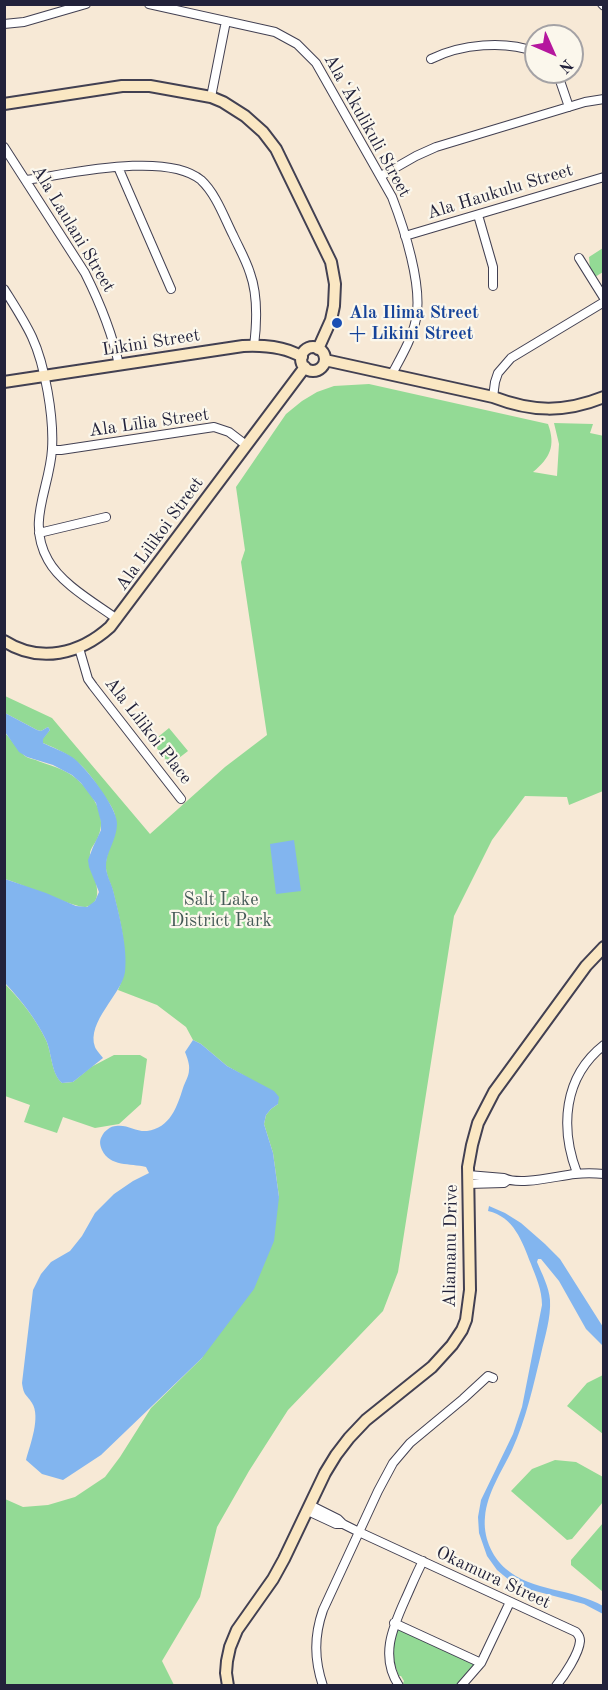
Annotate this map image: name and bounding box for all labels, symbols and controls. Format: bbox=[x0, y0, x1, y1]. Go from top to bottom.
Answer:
north arrow bbox=[524, 24, 584, 84]
street label: Ala ʻĀkulikuli Street bbox=[319, 51, 415, 201]
text: N bbox=[555, 55, 575, 75]
street label: Ala Haukulu Street bbox=[424, 160, 576, 224]
street label: Ala Laulani Street bbox=[27, 162, 119, 296]
place label: Ala Ilima Street + Likini Street bbox=[349, 302, 479, 344]
marker: Ala Ilima Street + Likini Street bbox=[330, 316, 344, 330]
street label: Likini Street bbox=[101, 325, 201, 361]
street label: Ala Līlia Street bbox=[88, 404, 210, 442]
street label: Ala Lilikoi Street bbox=[112, 473, 208, 595]
street label: Ala Lilikoi Place bbox=[100, 673, 196, 789]
park label: Salt Lake District Park bbox=[170, 889, 272, 932]
street label: Aliamanu Drive bbox=[439, 1184, 463, 1308]
street label: Okamura Street bbox=[432, 1542, 554, 1614]

